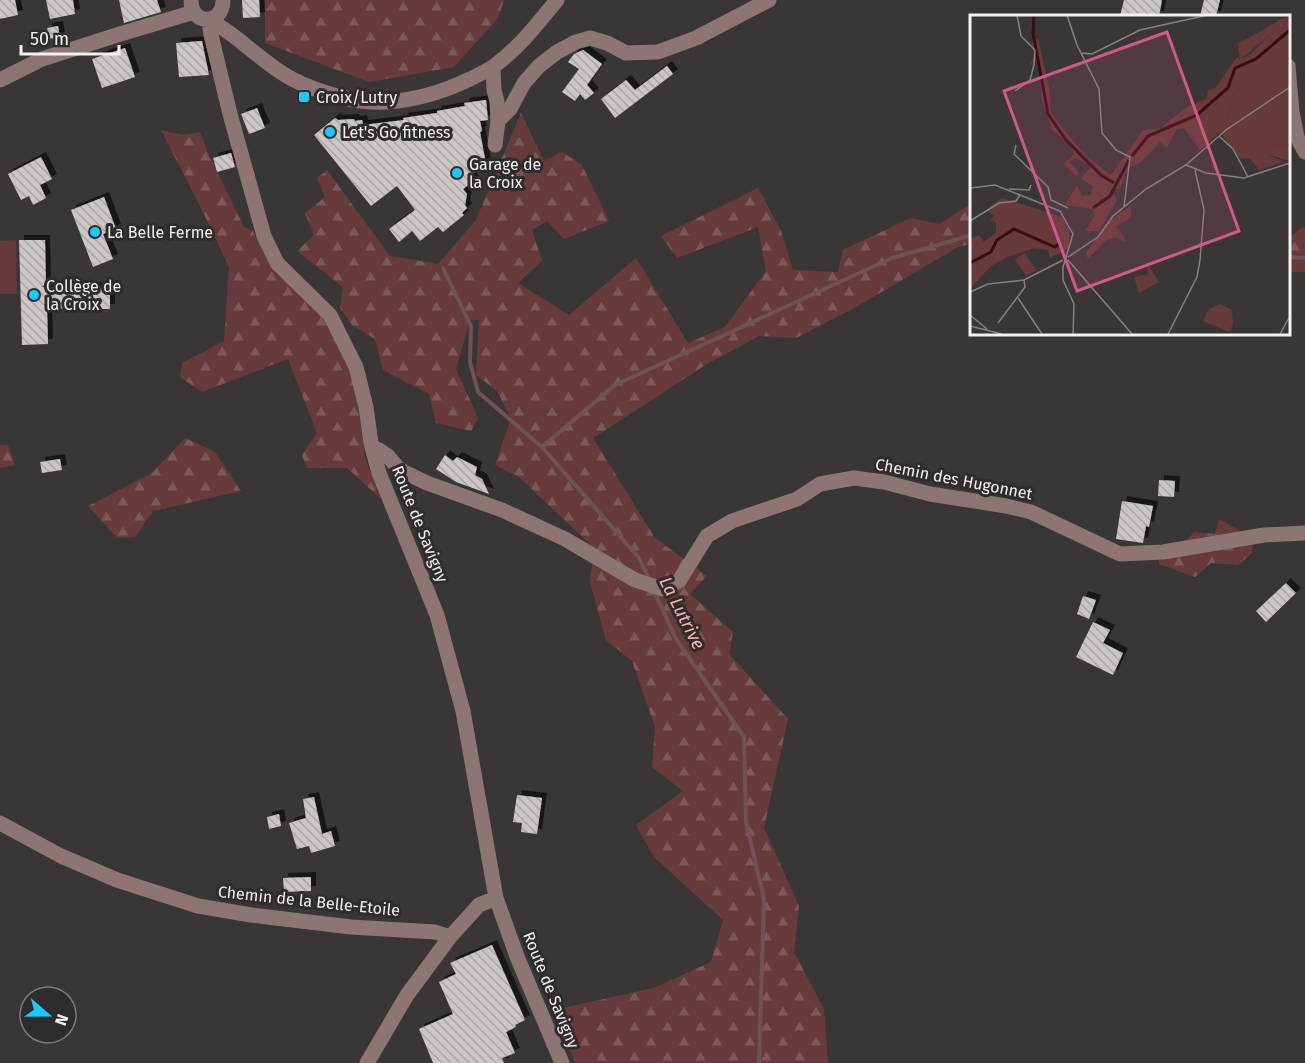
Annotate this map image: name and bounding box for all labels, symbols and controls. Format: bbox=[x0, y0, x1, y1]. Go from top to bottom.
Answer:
inset map bbox=[970, 15, 1290, 334]
scale bar bbox=[21, 18, 118, 56]
text: 50 m bbox=[30, 28, 69, 50]
place label: Croix/Lutry bbox=[316, 88, 397, 107]
marker: Croix/Lutry bbox=[297, 90, 311, 104]
place label: Let's Go fitness bbox=[342, 123, 450, 142]
marker: Let's Go fitness bbox=[323, 125, 337, 139]
place label: Garage de la Croix bbox=[469, 155, 541, 192]
marker: Garage de la Croix bbox=[450, 166, 464, 180]
place label: La Belle Ferme bbox=[107, 223, 213, 242]
marker: La Belle Ferme bbox=[88, 225, 102, 239]
place label: Collège de la Croix bbox=[46, 277, 121, 314]
marker: Collège de la Croix bbox=[27, 288, 41, 302]
street label: Chemin des Hugonnet bbox=[874, 454, 1034, 504]
street label: Route de Savigny bbox=[388, 463, 452, 585]
water label: La Lutrive bbox=[654, 573, 710, 653]
street label: Chemin de la Belle-Etoile bbox=[217, 882, 401, 920]
street label: Route de Savigny bbox=[519, 929, 583, 1051]
north arrow bbox=[18, 985, 78, 1045]
text: N bbox=[51, 1012, 72, 1028]

